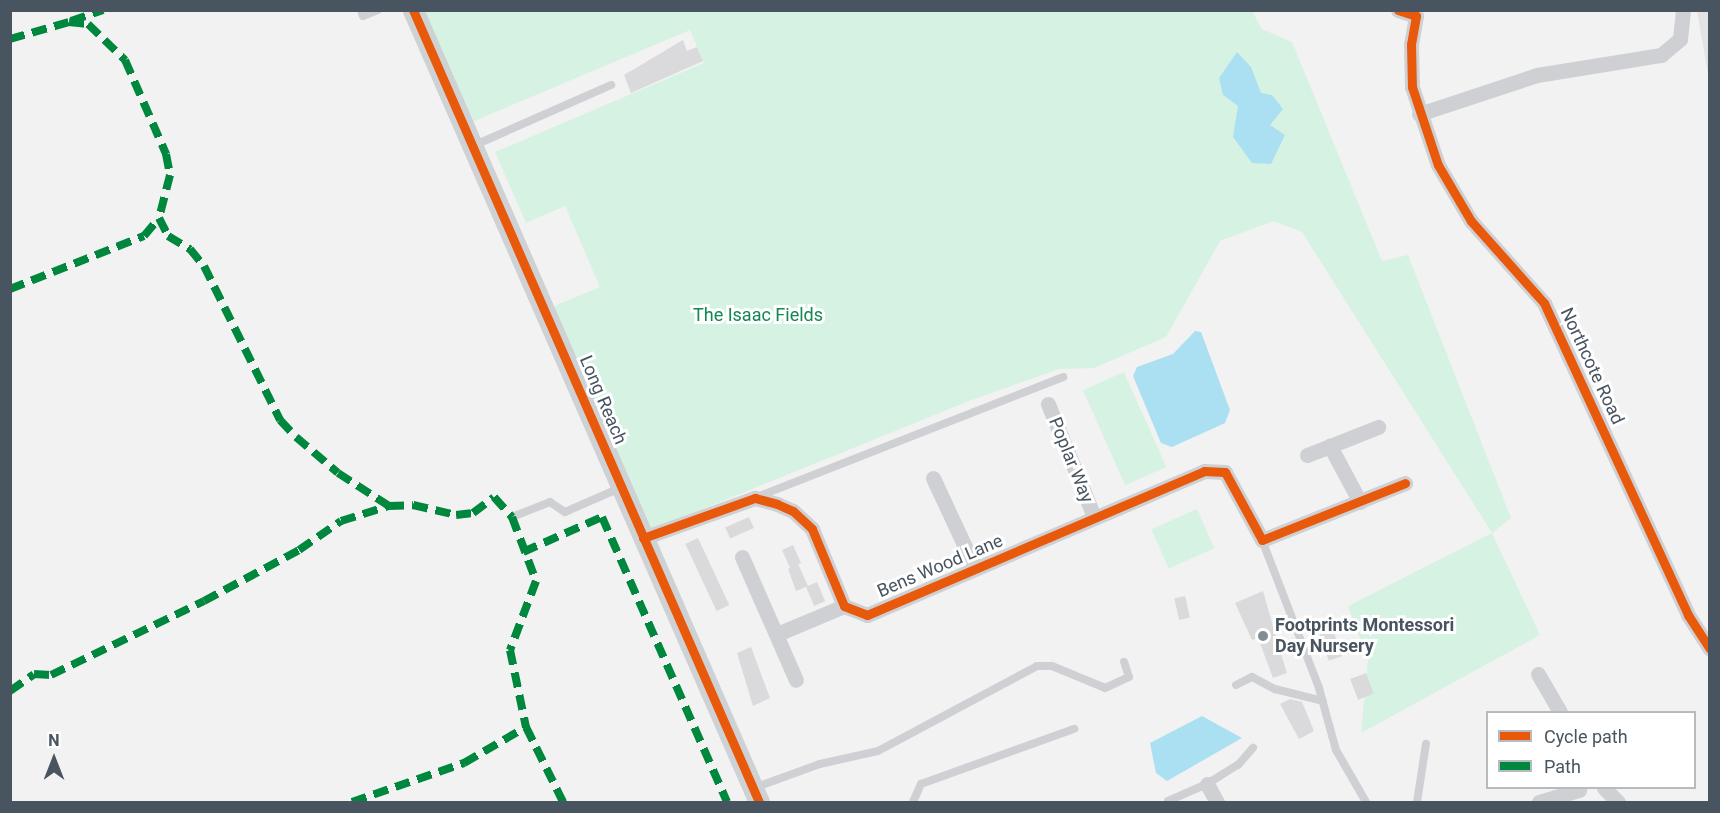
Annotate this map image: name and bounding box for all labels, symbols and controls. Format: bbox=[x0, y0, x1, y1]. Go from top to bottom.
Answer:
park label: The Isaac Fields bbox=[693, 304, 823, 326]
street label: Northcote Road bbox=[1556, 304, 1628, 428]
street label: Long Reach bbox=[575, 352, 631, 448]
street label: Poplar Way bbox=[1044, 414, 1098, 506]
street label: Bens Wood Lane bbox=[874, 530, 1006, 602]
place label: Footprints Montessori Day Nursery bbox=[1275, 615, 1454, 658]
marker: Footprints Montessori Day Nursery bbox=[1256, 629, 1270, 643]
legend bbox=[1486, 711, 1696, 789]
text: Cycle path bbox=[1544, 726, 1628, 747]
north arrow bbox=[24, 729, 84, 789]
text: N bbox=[48, 731, 60, 750]
text: Path bbox=[1544, 756, 1581, 777]

